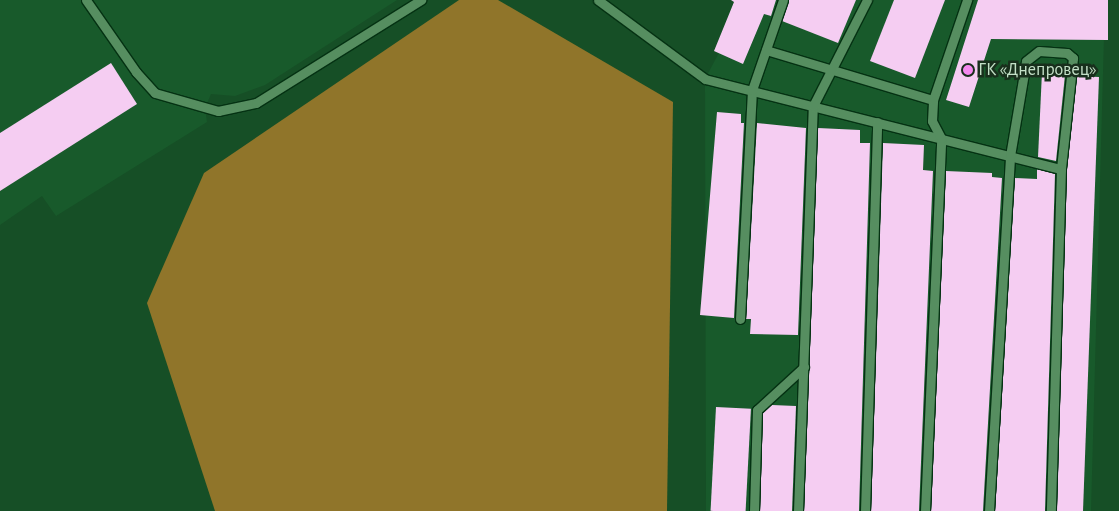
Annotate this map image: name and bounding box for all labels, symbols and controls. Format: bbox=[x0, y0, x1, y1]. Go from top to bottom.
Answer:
place label: ГК «Днепровец» bbox=[978, 59, 1097, 81]
marker: ГК «Днепровец» bbox=[962, 64, 974, 76]

